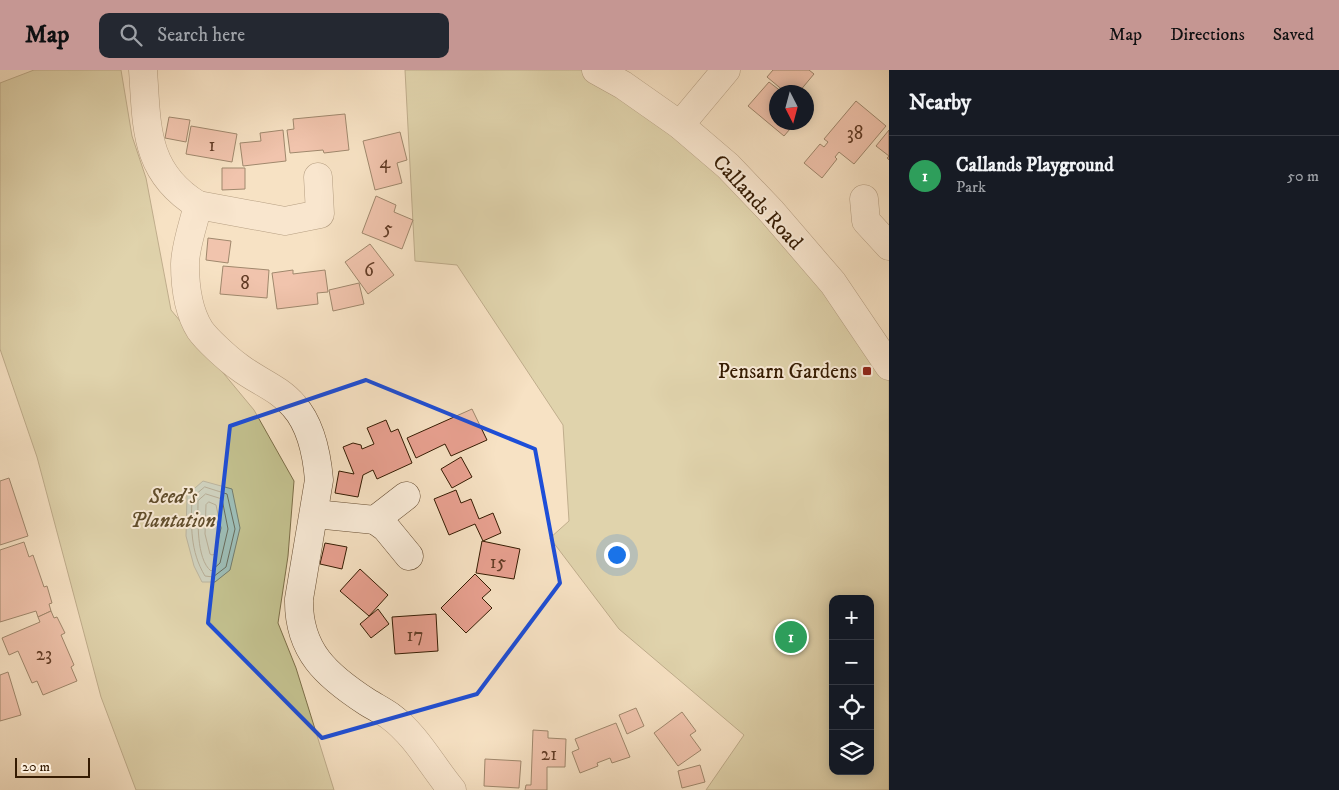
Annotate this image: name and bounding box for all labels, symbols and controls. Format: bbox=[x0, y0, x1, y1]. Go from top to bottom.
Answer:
search box bbox=[99, 13, 449, 58]
text: Map bbox=[25, 20, 69, 50]
icon: search bbox=[117, 21, 145, 49]
text: Search here bbox=[157, 24, 245, 47]
text: Map bbox=[1109, 24, 1142, 46]
text: Directions bbox=[1170, 24, 1245, 46]
text: Saved bbox=[1273, 24, 1314, 46]
north arrow bbox=[769, 85, 814, 130]
text: Nearby bbox=[909, 90, 971, 116]
house number: 38 bbox=[847, 122, 863, 145]
house number: 1 bbox=[209, 134, 216, 157]
street label: Callands Road bbox=[707, 150, 808, 256]
house number: 4 bbox=[380, 151, 392, 174]
text: Callands Playground bbox=[956, 154, 1114, 177]
text: 1 bbox=[922, 166, 928, 186]
text: 50 m bbox=[1287, 166, 1319, 186]
text: Park bbox=[956, 177, 986, 197]
house number: 5 bbox=[383, 217, 393, 240]
house number: 6 bbox=[364, 259, 375, 282]
house number: 8 bbox=[240, 272, 250, 295]
place label: Pensarn Gardens bbox=[718, 359, 857, 385]
marker: Pensarn Gardens bbox=[861, 365, 873, 377]
park label: Seed's Plantation bbox=[130, 484, 216, 534]
your location bbox=[604, 542, 630, 568]
house number: 15 bbox=[490, 551, 507, 574]
map controls bbox=[829, 595, 874, 775]
button: + bbox=[829, 595, 874, 640]
pin: 1 bbox=[775, 618, 807, 656]
house number: 17 bbox=[407, 624, 424, 647]
button: − bbox=[829, 640, 874, 685]
house number: 23 bbox=[36, 643, 52, 666]
button: locate bbox=[829, 685, 874, 730]
button: layers bbox=[829, 730, 874, 775]
house number: 21 bbox=[541, 743, 557, 766]
scale bar bbox=[15, 755, 90, 778]
text: 20 m bbox=[22, 758, 50, 776]

